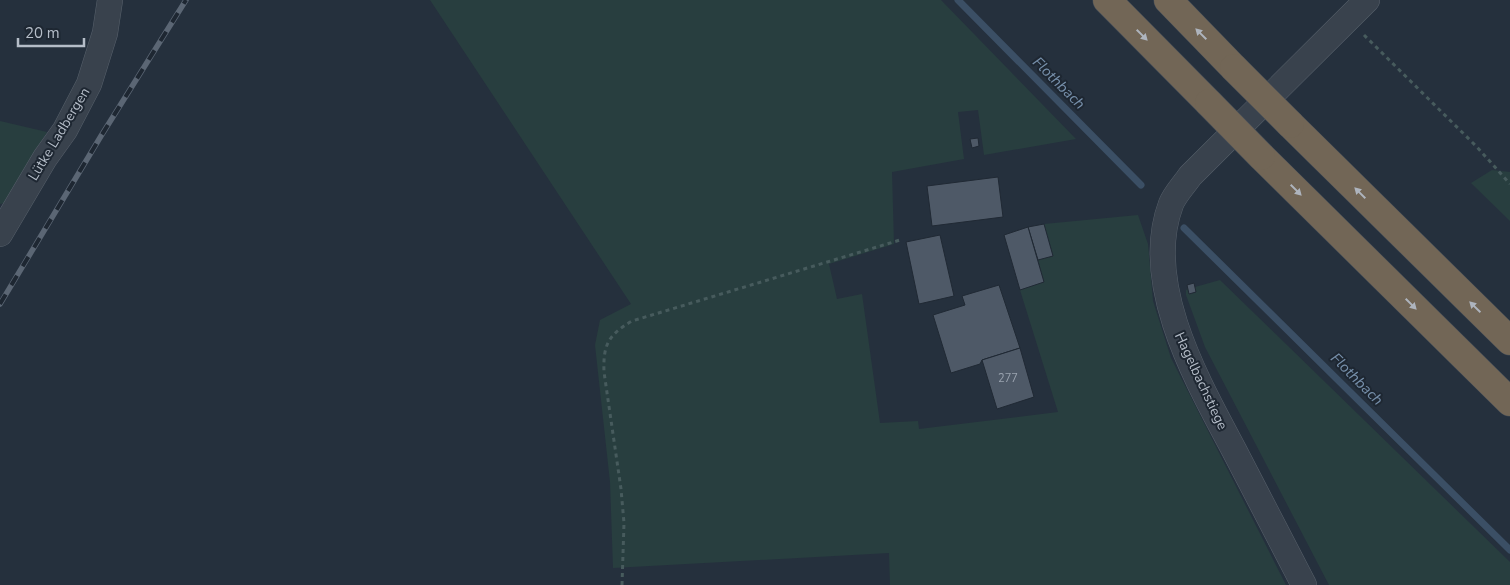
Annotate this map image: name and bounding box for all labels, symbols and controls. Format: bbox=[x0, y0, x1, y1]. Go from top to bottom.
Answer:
scale bar bbox=[18, 15, 84, 47]
text: 20 m bbox=[25, 23, 60, 43]
one-way arrow bbox=[1135, 28, 1147, 40]
one-way arrow bbox=[1195, 28, 1207, 40]
water label: Flothbach bbox=[1028, 52, 1090, 114]
street label: Lütke Ladbergen bbox=[24, 84, 94, 184]
one-way arrow bbox=[1290, 184, 1302, 196]
one-way arrow bbox=[1354, 187, 1366, 199]
one-way arrow bbox=[1405, 298, 1417, 310]
one-way arrow bbox=[1469, 302, 1481, 314]
street label: Hagelbachstiege bbox=[1170, 329, 1232, 433]
water label: Flothbach bbox=[1326, 348, 1388, 410]
house number: 277 bbox=[998, 371, 1018, 386]

